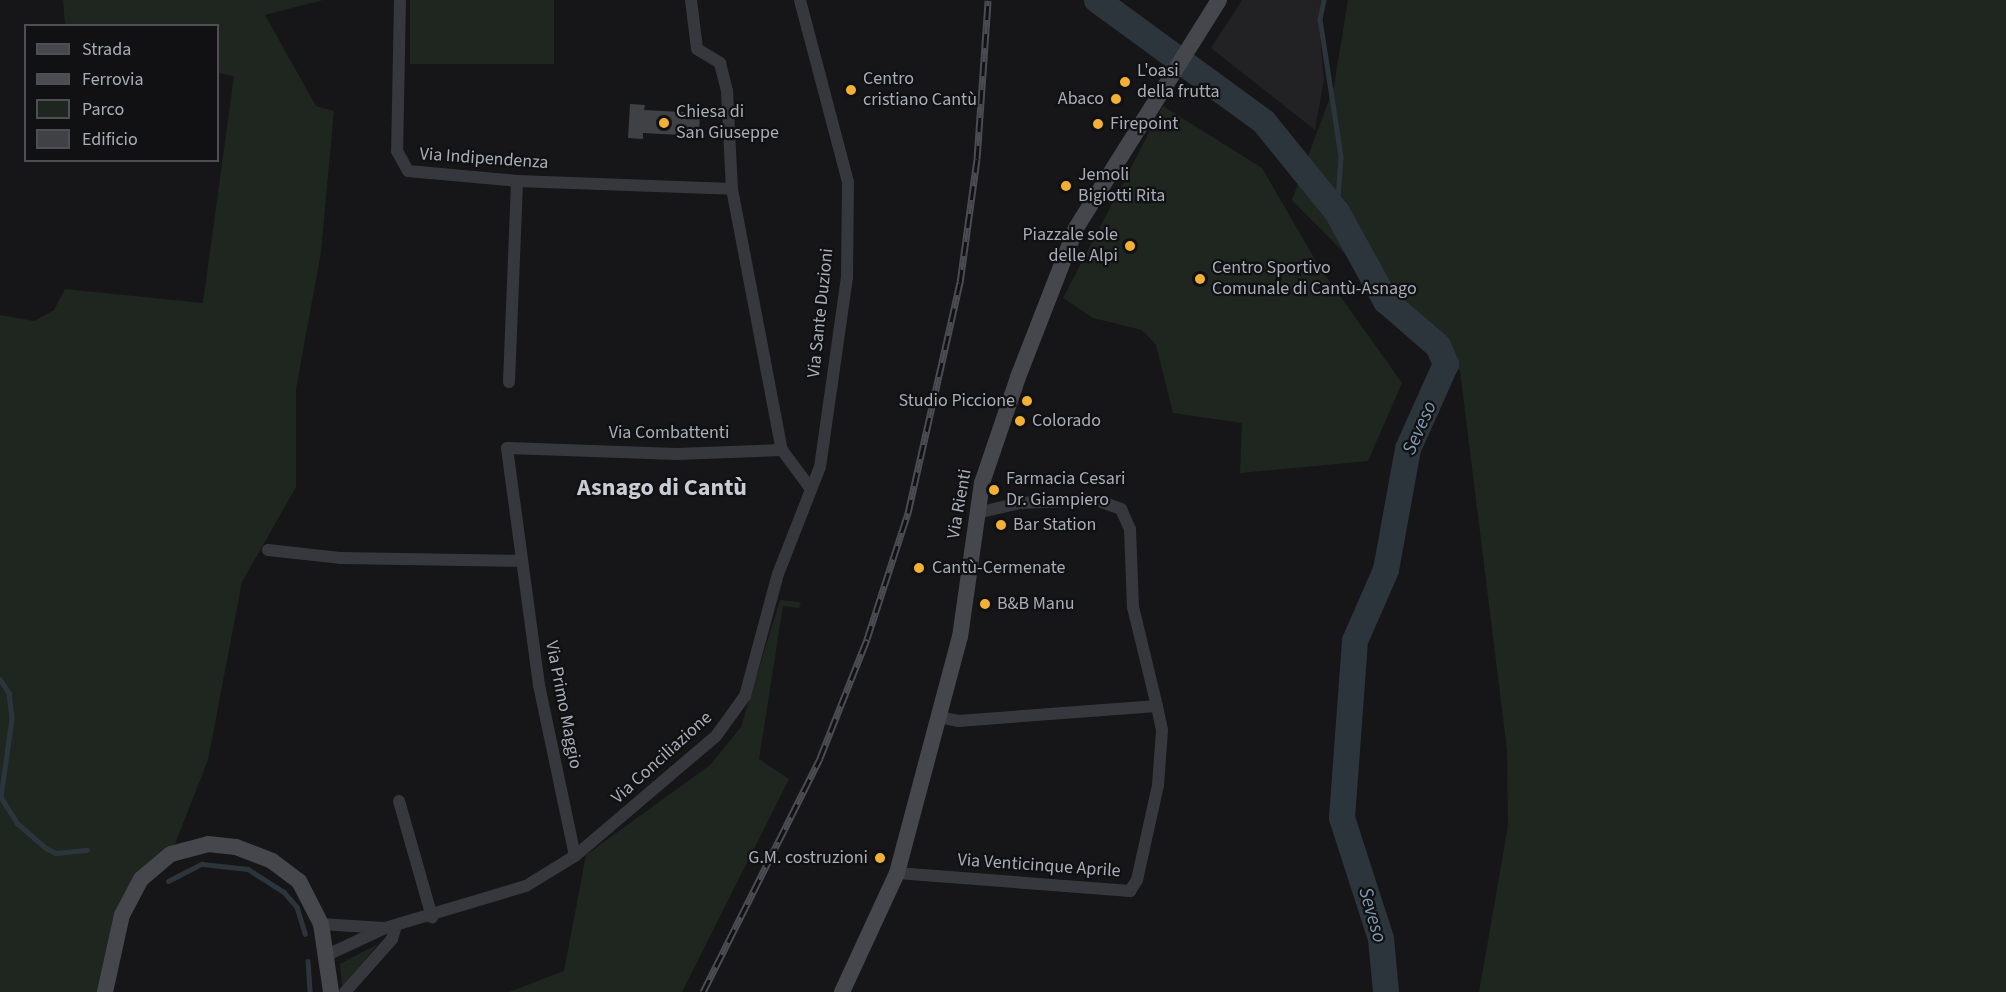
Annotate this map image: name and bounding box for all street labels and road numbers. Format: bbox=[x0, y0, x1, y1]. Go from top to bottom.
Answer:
street label: Via Indipendenza bbox=[419, 144, 549, 174]
street label: Via Sante Duzioni bbox=[803, 247, 839, 379]
street label: Via Combattenti bbox=[609, 422, 729, 444]
street label: Via Rienti bbox=[943, 467, 977, 541]
street label: Via Primo Maggio bbox=[540, 639, 586, 771]
street label: Via Conciliazione bbox=[607, 707, 717, 809]
street label: Via Venticinque Aprile bbox=[957, 850, 1121, 882]

